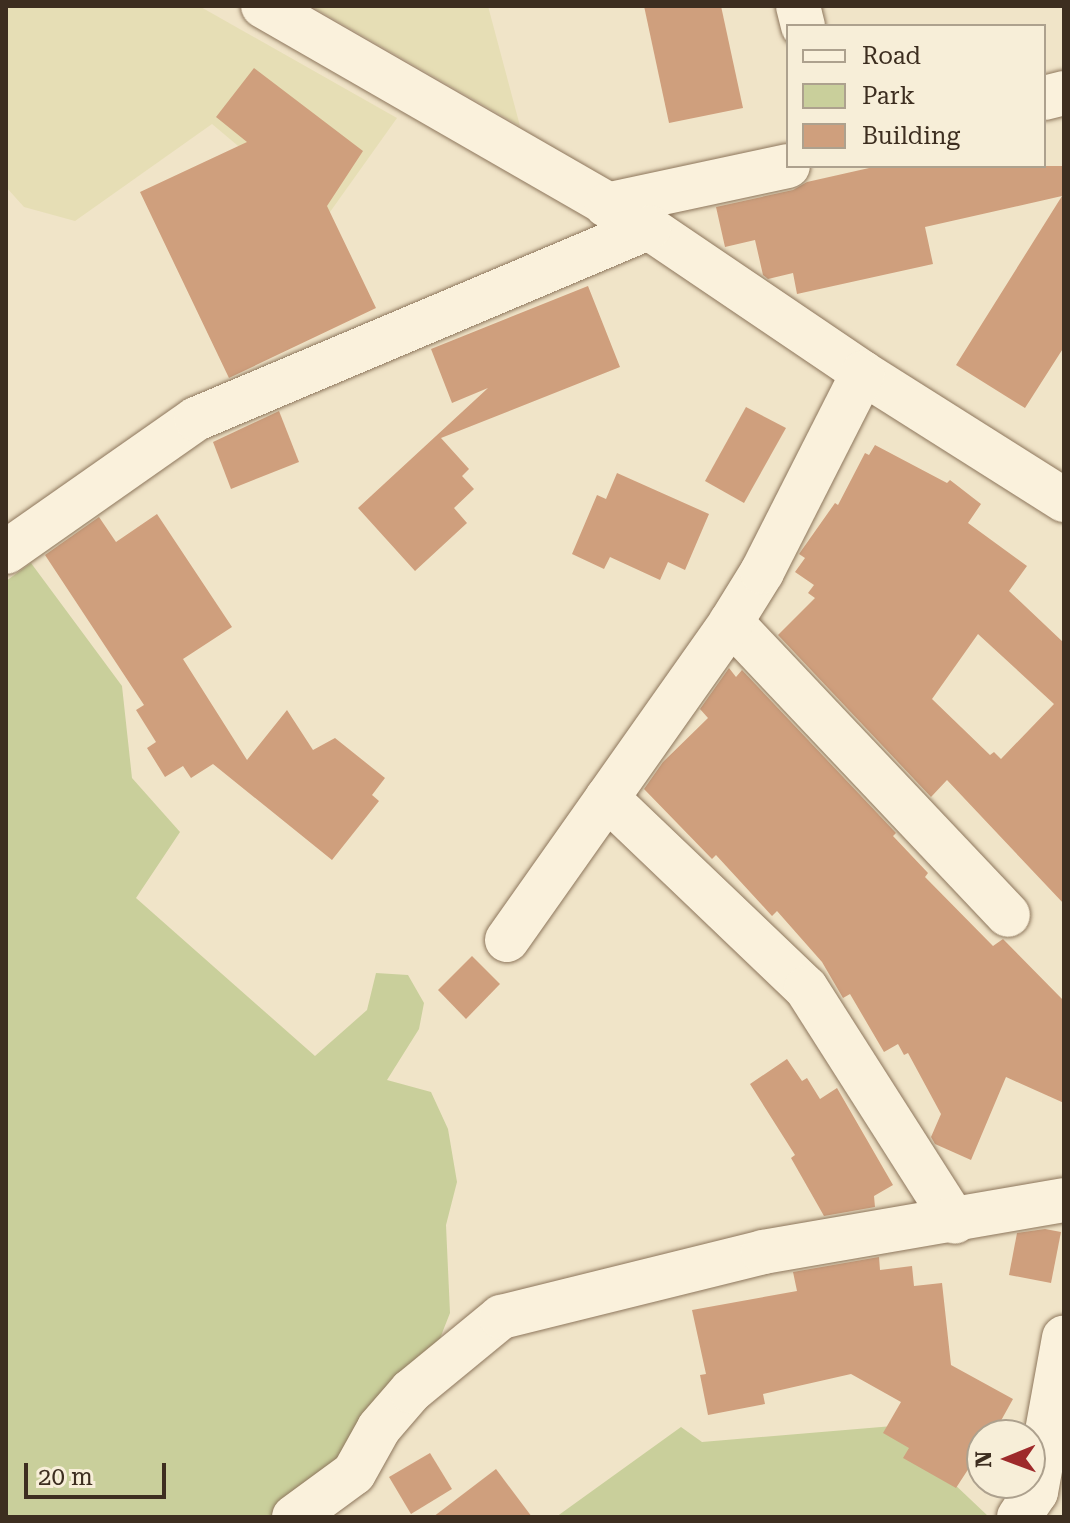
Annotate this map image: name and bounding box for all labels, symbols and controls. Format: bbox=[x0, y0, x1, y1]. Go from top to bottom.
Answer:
legend bbox=[786, 24, 1046, 168]
text: Road bbox=[862, 42, 921, 70]
text: Park bbox=[862, 82, 915, 110]
text: Building bbox=[862, 122, 960, 150]
north arrow bbox=[966, 1419, 1046, 1499]
scale bar bbox=[28, 1447, 170, 1497]
text: N bbox=[971, 1451, 996, 1468]
text: 20 m bbox=[38, 1463, 93, 1491]

